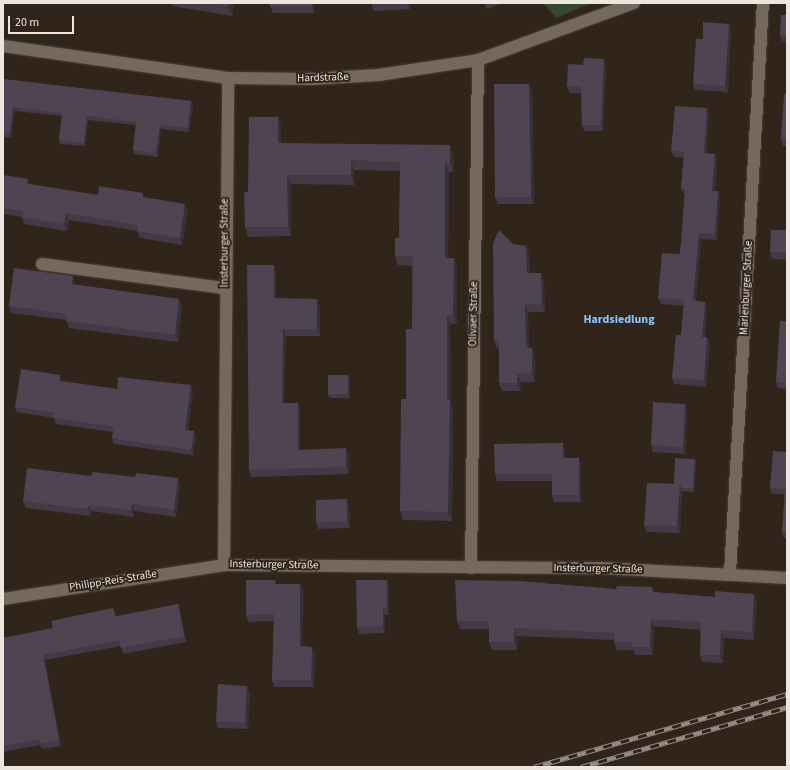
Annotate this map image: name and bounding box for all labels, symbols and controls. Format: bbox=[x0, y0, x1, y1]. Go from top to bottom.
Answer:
scale bar bbox=[10, 8, 76, 34]
text: 20 m bbox=[15, 14, 39, 31]
street label: Hardstraße bbox=[297, 71, 349, 85]
street label: Insterburger Straße bbox=[218, 198, 232, 288]
street label: Marienburger Straße bbox=[738, 241, 756, 335]
street label: Olivaer Straße bbox=[467, 281, 481, 347]
district label: Hardsiedlung bbox=[583, 313, 655, 327]
street label: Insterburger Straße bbox=[229, 558, 319, 572]
street label: Insterburger Straße bbox=[553, 562, 643, 576]
street label: Philipp-Reis-Straße bbox=[68, 568, 158, 594]

